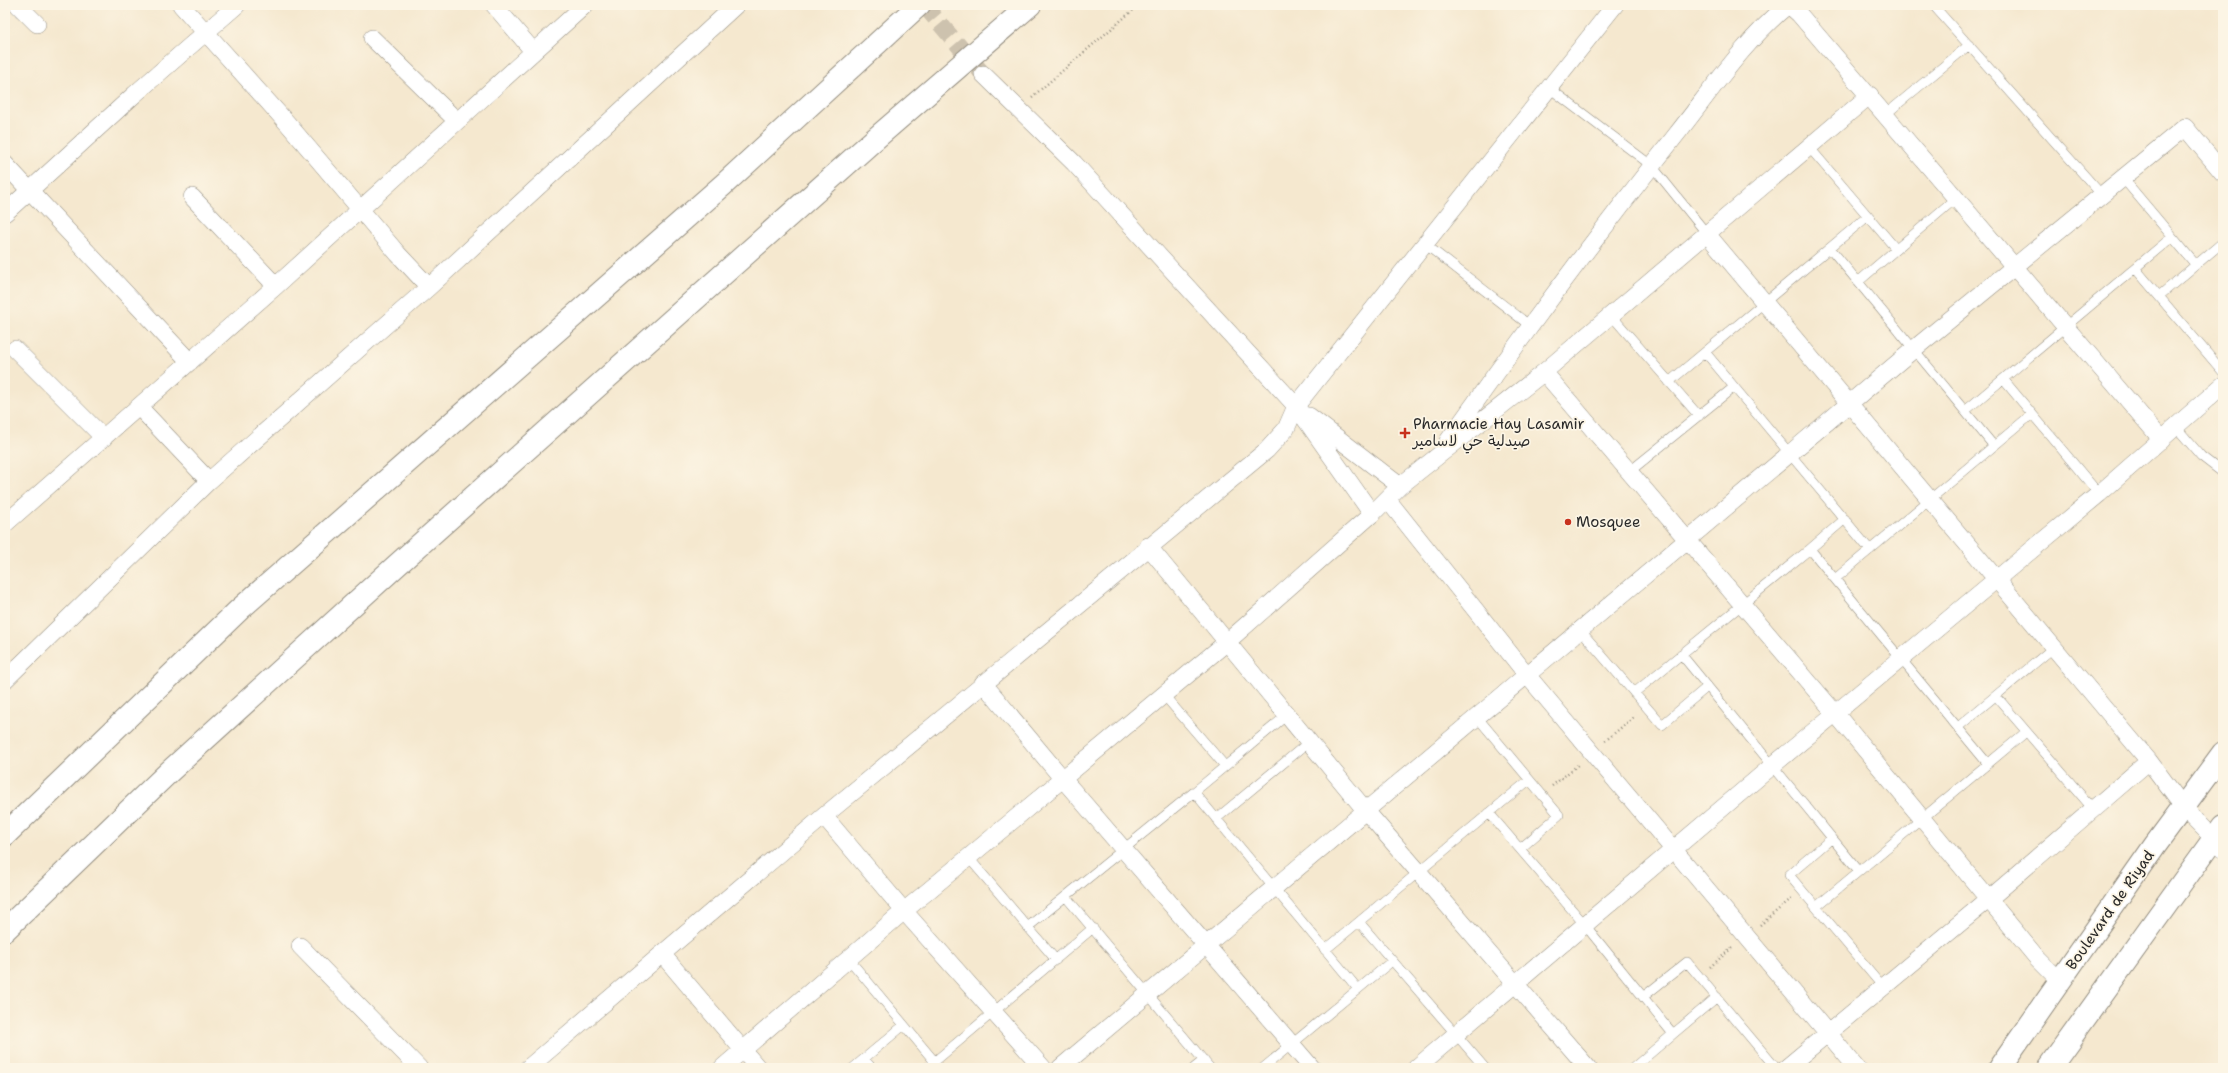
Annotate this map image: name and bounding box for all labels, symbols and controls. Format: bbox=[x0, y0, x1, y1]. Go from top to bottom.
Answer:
place label: Pharmacie Hay Lasamir صيدلية حي لاسامير bbox=[1411, 414, 1585, 454]
marker: Pharmacie Hay Lasamir صيدلية حي لاسامير bbox=[1400, 428, 1410, 438]
place label: Mosquee bbox=[1576, 512, 1641, 532]
marker: Mosquee bbox=[1563, 517, 1573, 527]
street label: Boulevard de Riyad bbox=[2061, 846, 2159, 974]

